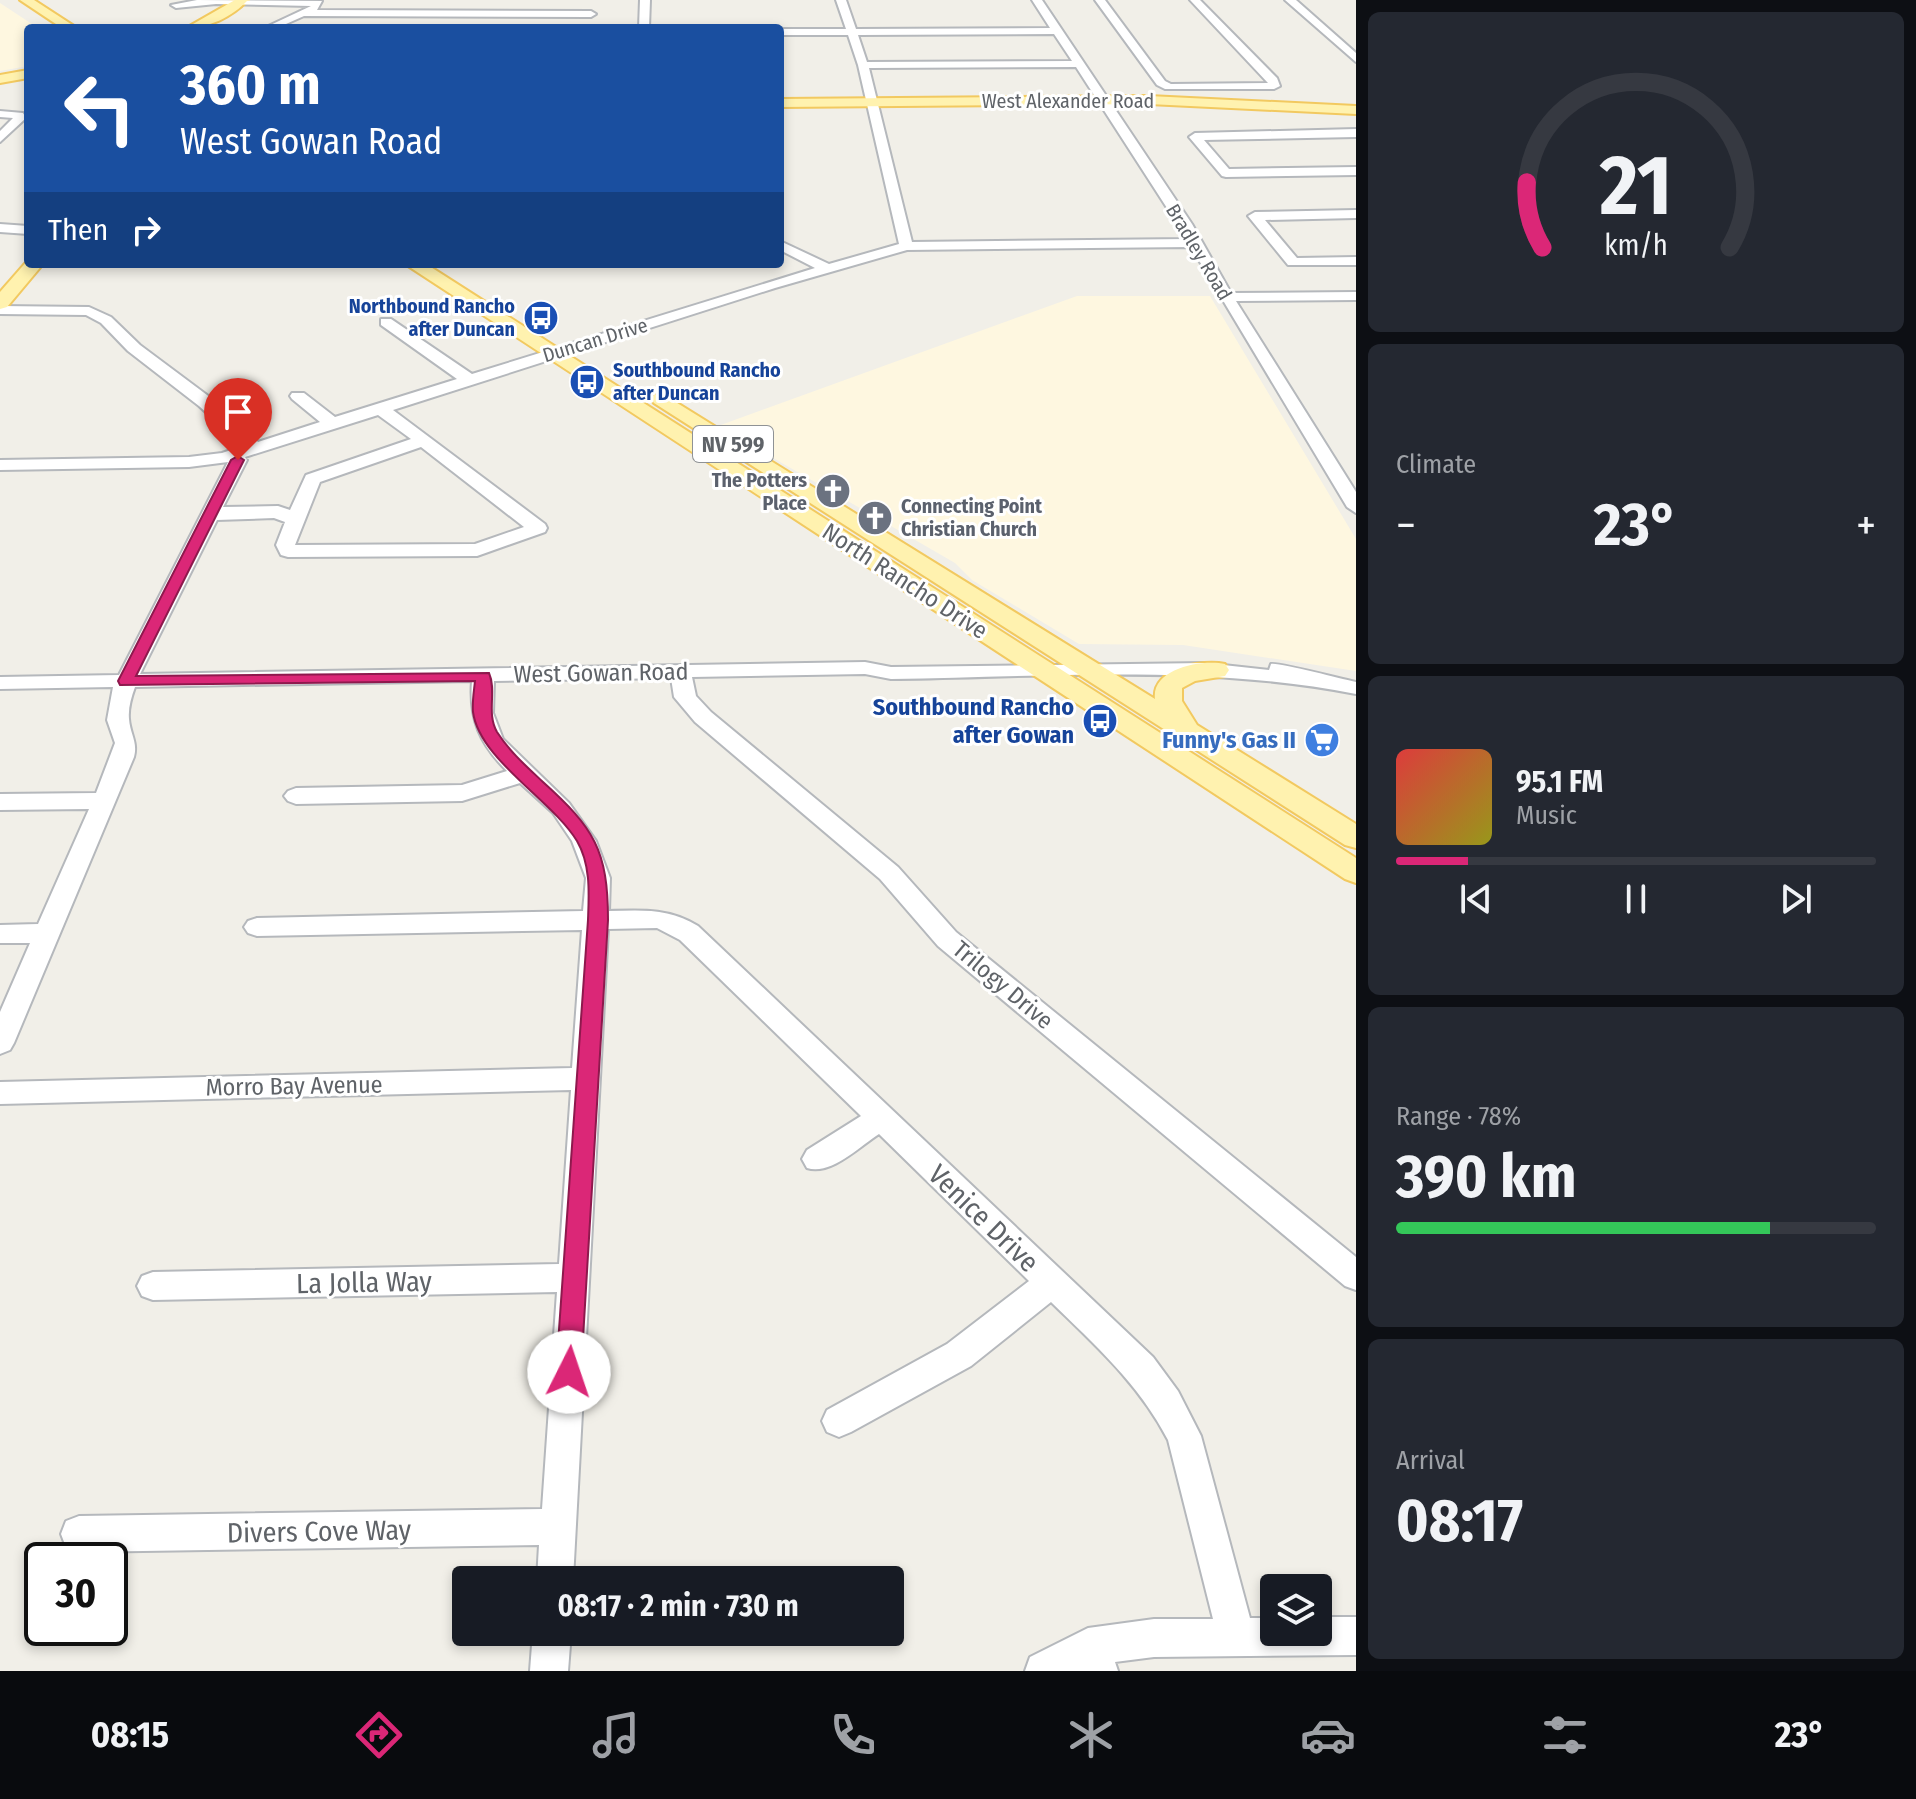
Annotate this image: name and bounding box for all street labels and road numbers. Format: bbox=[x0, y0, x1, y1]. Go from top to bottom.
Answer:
street label: West Alexander Road bbox=[982, 89, 1154, 113]
street label: Bradley Road bbox=[1161, 200, 1237, 304]
street label: Duncan Drive bbox=[540, 313, 650, 367]
road number: NV 599 bbox=[693, 426, 773, 462]
street label: North Rancho Drive bbox=[817, 517, 993, 645]
street label: West Gowan Road bbox=[513, 657, 689, 689]
street label: Trilogy Drive bbox=[947, 935, 1059, 1035]
street label: Morro Bay Avenue bbox=[205, 1070, 383, 1102]
street label: Venice Drive bbox=[922, 1158, 1046, 1279]
street label: La Jolla Way bbox=[296, 1265, 433, 1300]
street label: Divers Cove Way bbox=[227, 1513, 412, 1550]

